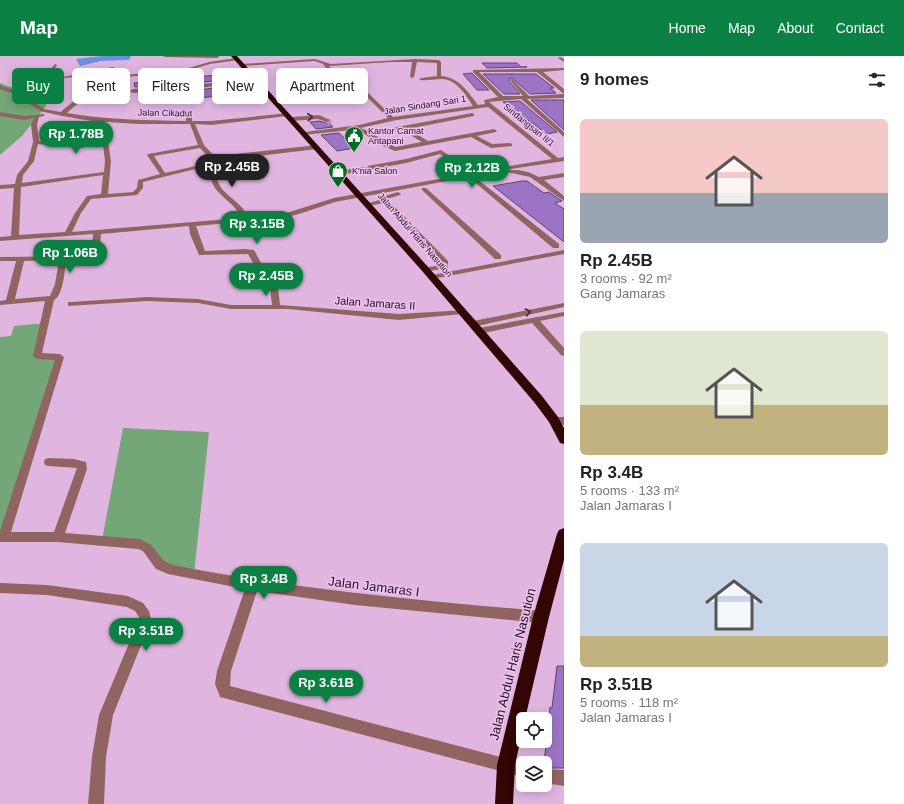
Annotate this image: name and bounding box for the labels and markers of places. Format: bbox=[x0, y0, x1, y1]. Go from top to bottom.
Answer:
pin: Rp 1.78B bbox=[35, 121, 117, 155]
public building icon: Kantor Camat Antapani bbox=[343, 125, 365, 153]
place label: Kantor Camat Antapani bbox=[368, 126, 424, 146]
pin: Rp 2.45B bbox=[191, 154, 273, 188]
pin: Rp 2.12B bbox=[431, 155, 513, 189]
shop icon: K'nia Salon bbox=[327, 160, 349, 188]
place label: K'nia Salon bbox=[352, 166, 397, 176]
pin: Rp 3.15B bbox=[216, 211, 298, 245]
pin: Rp 1.06B bbox=[29, 240, 111, 274]
pin: Rp 2.45B bbox=[225, 263, 307, 297]
pin: Rp 3.4B bbox=[227, 566, 301, 600]
pin: Rp 3.51B bbox=[105, 618, 187, 652]
pin: Rp 3.61B bbox=[285, 670, 367, 704]

